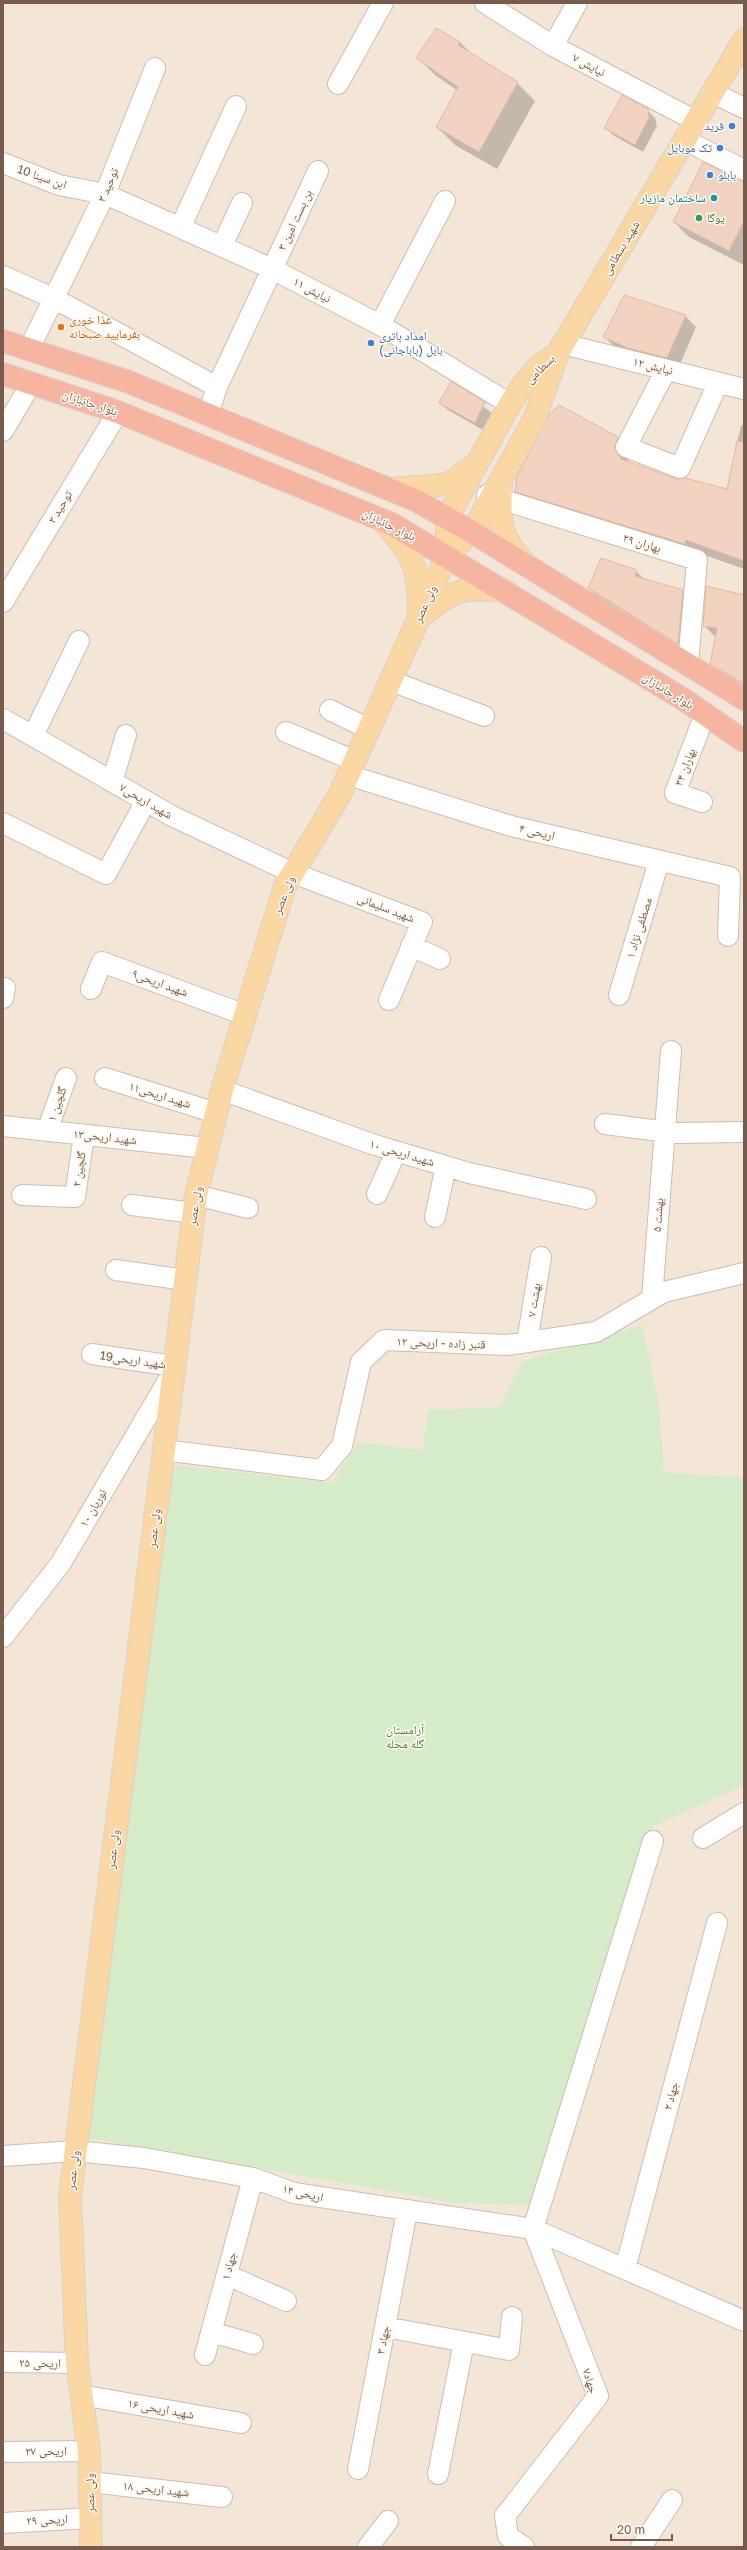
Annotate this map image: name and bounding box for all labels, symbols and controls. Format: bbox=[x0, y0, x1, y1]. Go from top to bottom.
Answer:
street label: نیایش ۷ bbox=[570, 50, 608, 80]
place label: فرید bbox=[704, 118, 724, 133]
marker: فرید bbox=[727, 121, 737, 131]
place label: تک موبایل bbox=[667, 140, 712, 155]
marker: تک موبایل bbox=[715, 143, 725, 153]
street label: ابن سینا 10 bbox=[15, 161, 69, 192]
street label: توحید ۳ bbox=[94, 165, 122, 204]
place label: بابلو bbox=[718, 167, 736, 182]
marker: بابلو bbox=[705, 170, 715, 180]
street label: بن بست امین ۳ bbox=[274, 187, 316, 253]
place label: ساختمان مازیار bbox=[639, 190, 706, 205]
marker: ساختمان مازیار bbox=[709, 193, 719, 203]
place label: یوگا bbox=[707, 210, 725, 225]
marker: یوگا bbox=[694, 213, 704, 223]
street label: شهید بسطامی bbox=[598, 218, 643, 278]
street label: نیایش ۱۱ bbox=[291, 273, 334, 306]
place label: غذا خوری بفرمایید صبحانه bbox=[69, 312, 140, 341]
marker: غذا خوری بفرمایید صبحانه bbox=[56, 322, 66, 332]
place label: امداد باتری بابل (باباجانی) bbox=[379, 328, 443, 357]
marker: امداد باتری بابل (باباجانی) bbox=[366, 338, 376, 348]
street label: بسطامی bbox=[522, 351, 558, 387]
street label: نیایش ۱۲ bbox=[631, 353, 675, 378]
street label: بلوار جانبازان bbox=[60, 387, 120, 419]
street label: توحید ۲ bbox=[44, 487, 76, 526]
street label: بلوار جانبازان bbox=[360, 505, 418, 544]
street label: بهاران ۲۹ bbox=[621, 530, 663, 556]
street label: ولی عصر bbox=[409, 583, 439, 626]
street label: بلوار جانبازان bbox=[640, 669, 697, 712]
street label: بهاران ۳۴ bbox=[671, 746, 699, 788]
street label: شهید اریحی۷ bbox=[117, 779, 176, 822]
street label: اریحی ۴ bbox=[518, 820, 557, 843]
street label: ولی عصر bbox=[269, 874, 298, 917]
street label: شهید سلیمانی bbox=[355, 890, 417, 926]
street label: مصطفی نژاد ۱ bbox=[622, 896, 655, 960]
street label: شهید اریحی۹ bbox=[130, 965, 190, 1000]
street label: شهید اریحی۱۱ bbox=[127, 1078, 193, 1111]
street label: گلچین ۱ bbox=[44, 1085, 70, 1123]
street label: شهید اریحی۱۳ bbox=[72, 1126, 138, 1148]
street label: شهید اریحی ۱۰ bbox=[368, 1136, 437, 1169]
street label: گلچین ۲ bbox=[68, 1150, 89, 1188]
street label: ولی عصر bbox=[184, 1185, 205, 1228]
street label: بهشت ۵ bbox=[649, 1197, 667, 1232]
street label: بهشت ۷ bbox=[523, 1282, 544, 1318]
street label: قنبر زاده - اریحی ۱۲ bbox=[396, 1333, 486, 1352]
street label: شهید اریحی19 bbox=[99, 1347, 167, 1372]
street label: نوریان ۱۰ bbox=[76, 1486, 110, 1530]
street label: ولی عصر bbox=[144, 1507, 163, 1550]
park label: آرامستان گله محله bbox=[386, 1722, 425, 1751]
street label: ولی عصر bbox=[103, 1828, 122, 1871]
street label: جهاد ۲ bbox=[660, 2080, 682, 2112]
street label: ولی عصر bbox=[63, 2149, 82, 2192]
street label: اریحی ۱۴ bbox=[281, 2181, 325, 2205]
street label: جهاد ۱ bbox=[218, 2250, 240, 2282]
street label: جهاد ۳ bbox=[372, 2324, 393, 2355]
street label: اریحی ۲۵ bbox=[19, 2355, 61, 2371]
street label: جهاد۷ bbox=[579, 2366, 601, 2396]
street label: شهید اریحی ۱۶ bbox=[127, 2395, 196, 2422]
street label: اریحی ۲۷ bbox=[25, 2443, 67, 2458]
street label: ولی عصر bbox=[82, 2473, 97, 2514]
street label: شهید اریحی ۱۸ bbox=[122, 2478, 190, 2500]
street label: اریحی ۲۹ bbox=[26, 2511, 68, 2528]
scale bar bbox=[611, 2516, 672, 2542]
text: 20 m bbox=[617, 2522, 645, 2537]

